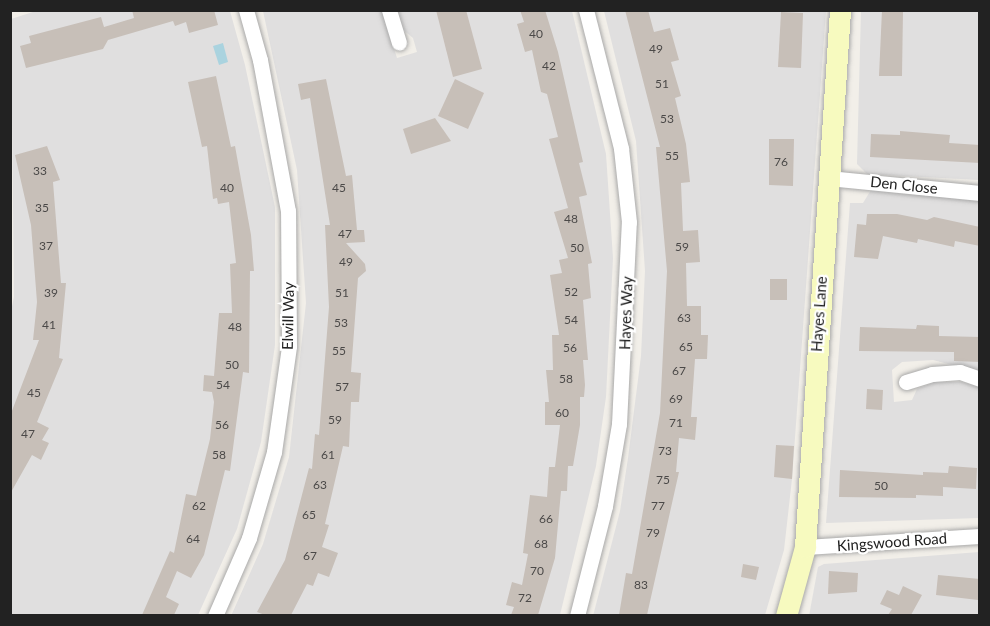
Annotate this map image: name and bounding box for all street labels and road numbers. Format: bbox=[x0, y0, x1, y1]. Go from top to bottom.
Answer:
street label: Den Close bbox=[869, 172, 939, 198]
street label: Hayes Way bbox=[616, 276, 636, 350]
street label: Hayes Lane bbox=[807, 276, 831, 352]
street label: Elwill Way bbox=[278, 282, 298, 350]
street label: Kingswood Road bbox=[836, 529, 948, 555]

